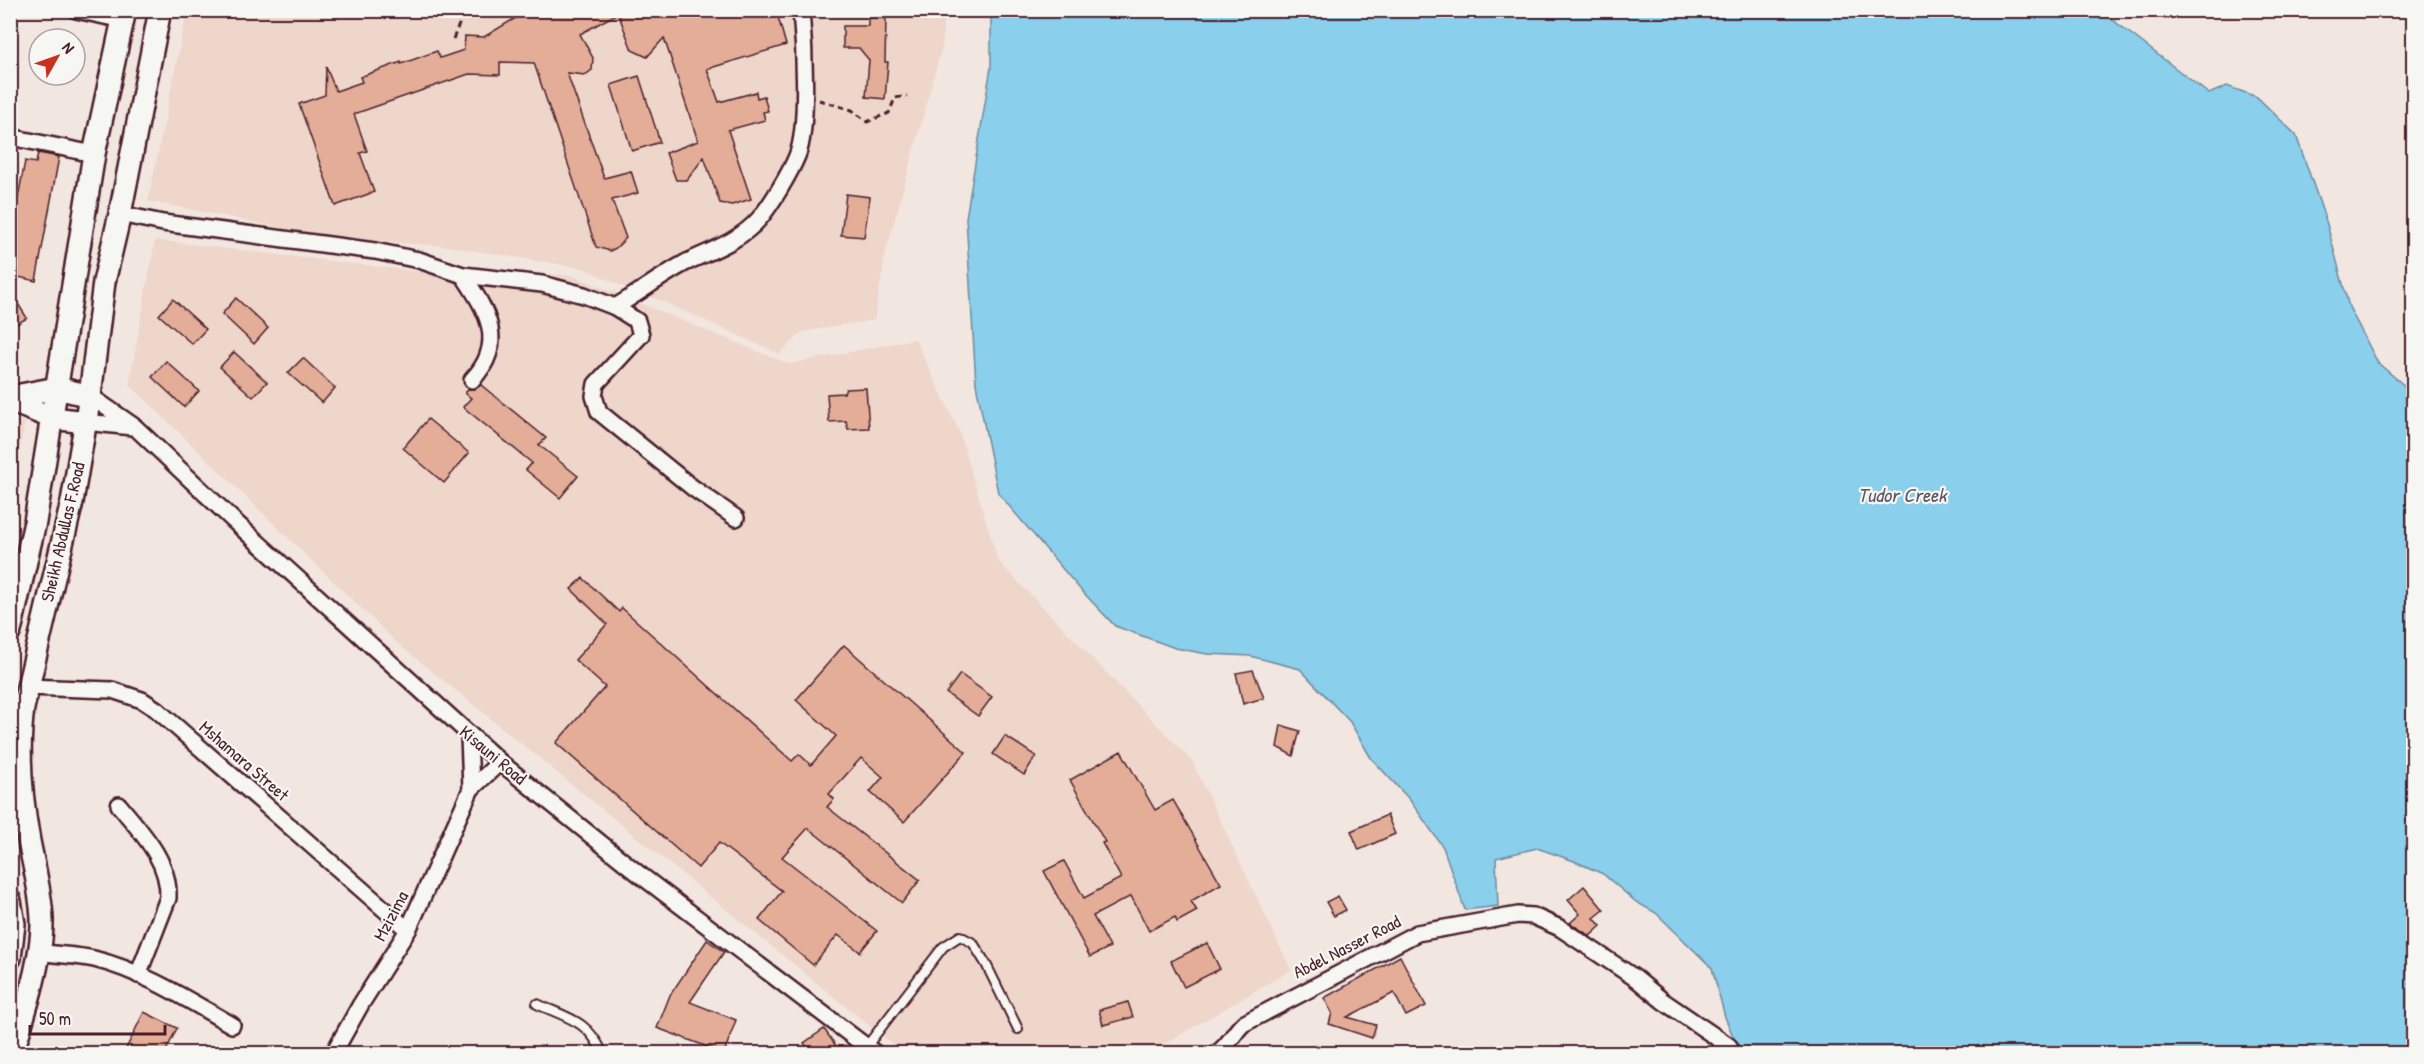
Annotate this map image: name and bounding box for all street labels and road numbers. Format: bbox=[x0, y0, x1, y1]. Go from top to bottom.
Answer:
street label: Sheikh Abdullas F.Road bbox=[34, 460, 91, 604]
street label: Mshamara Street bbox=[194, 715, 295, 807]
street label: Kisauni Road bbox=[454, 719, 532, 790]
street label: Mzizima bbox=[367, 886, 414, 945]
street label: Abdel Nasser Road bbox=[1289, 909, 1405, 984]

